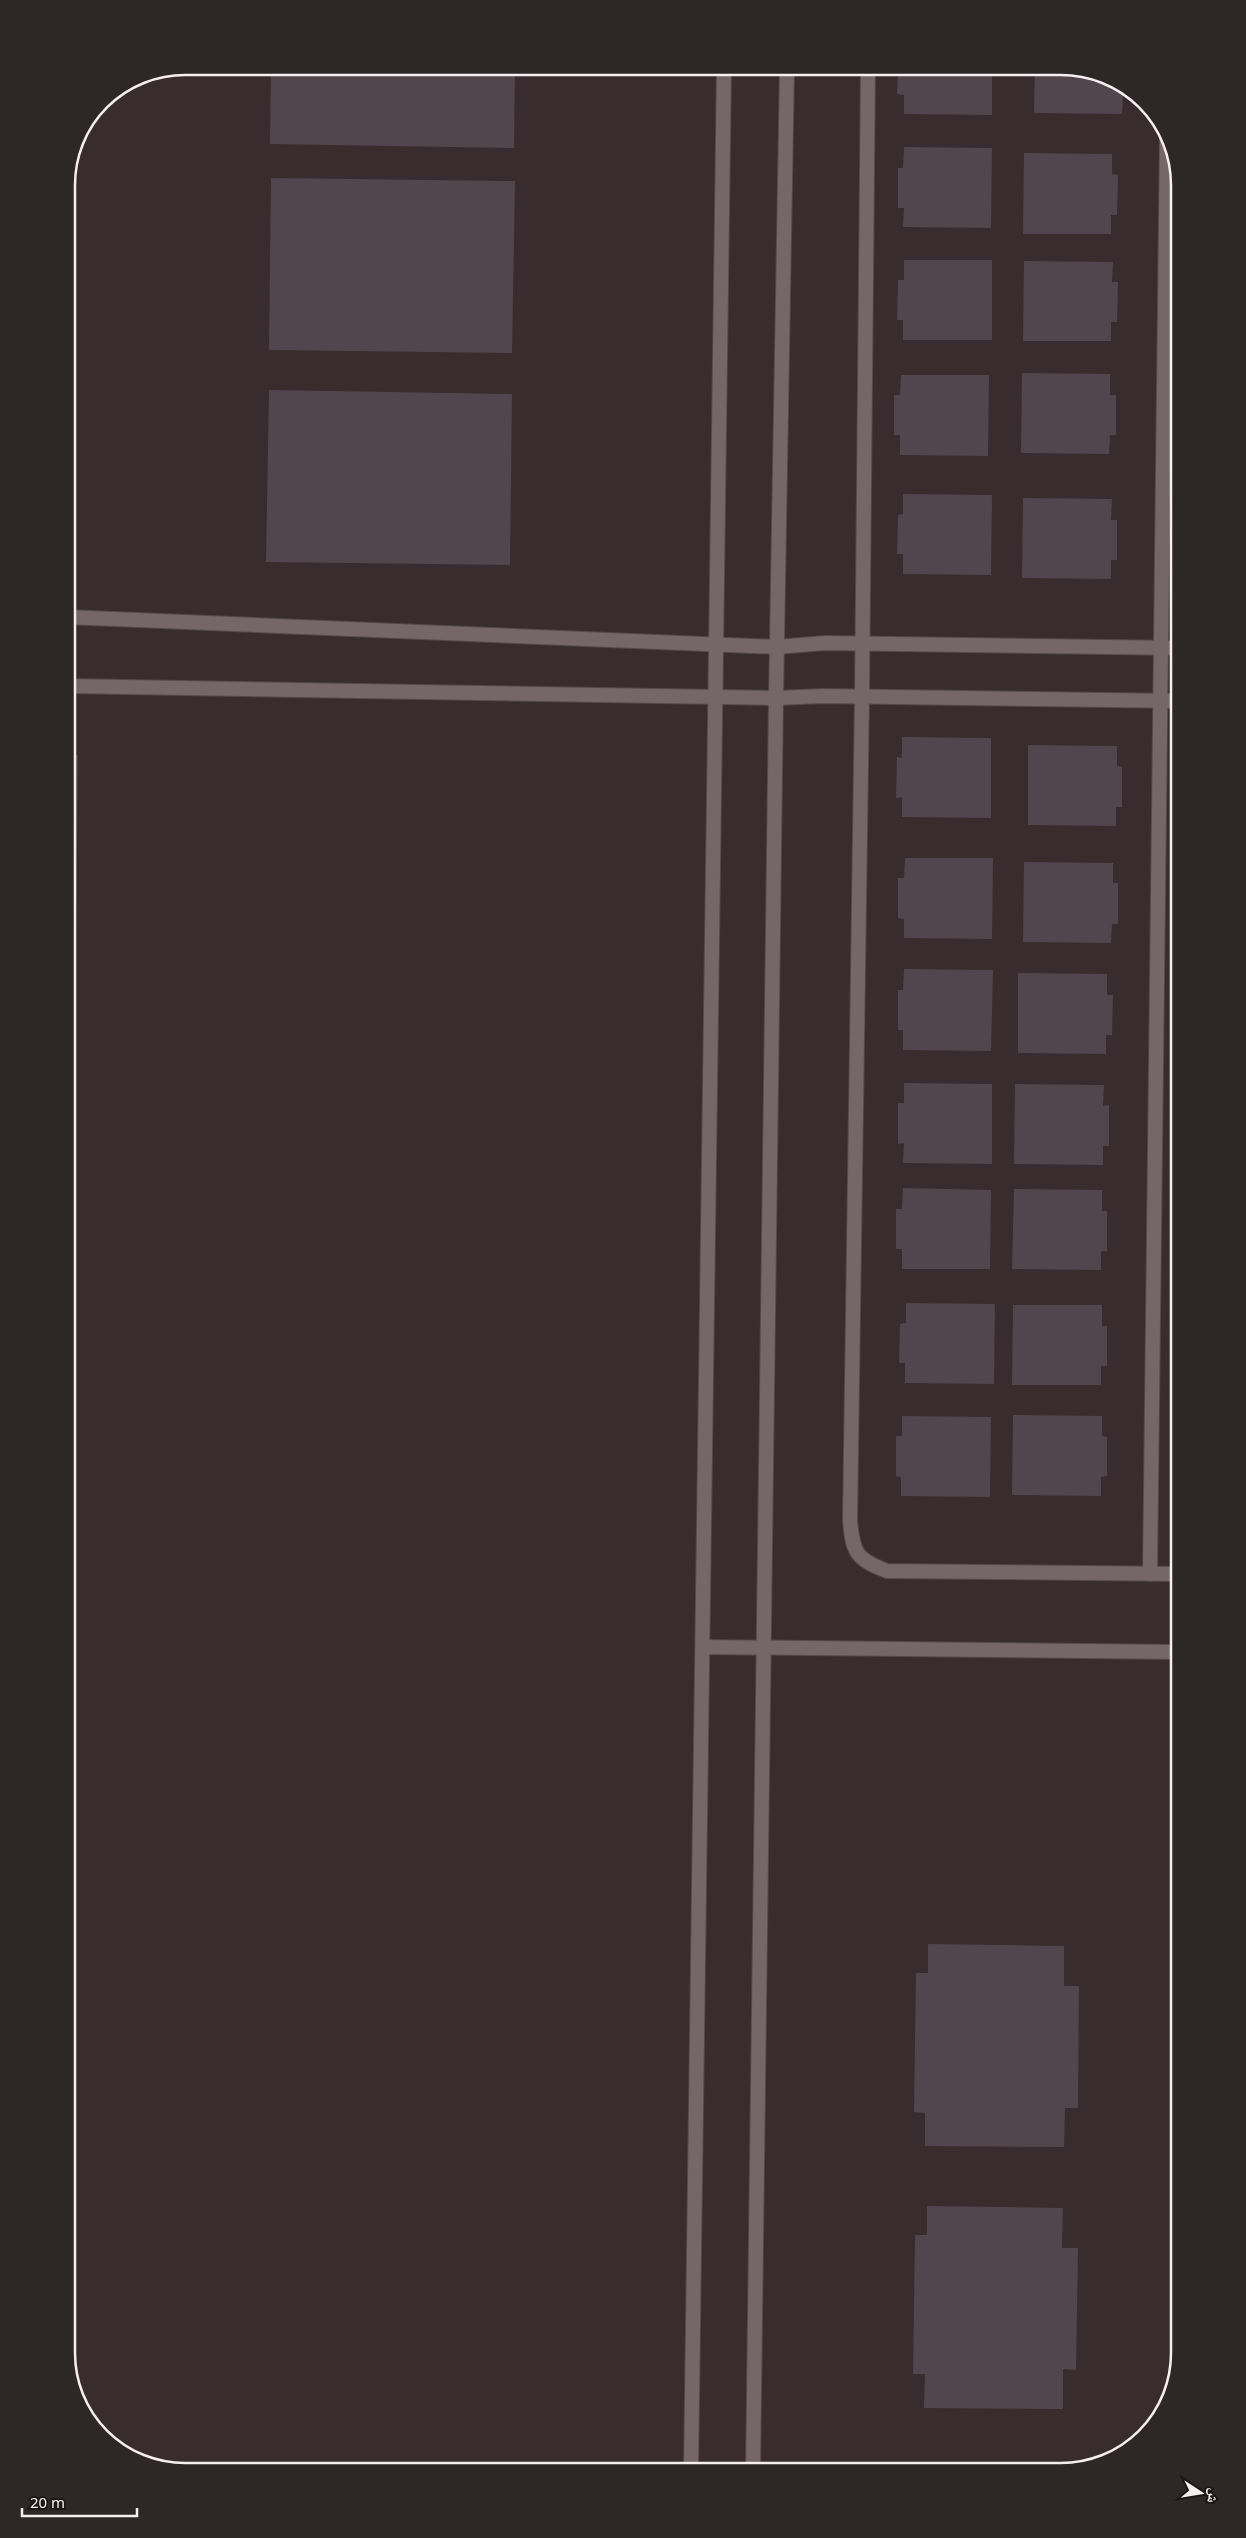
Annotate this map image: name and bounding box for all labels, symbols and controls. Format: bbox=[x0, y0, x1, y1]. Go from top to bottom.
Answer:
north arrow bbox=[1176, 2468, 1226, 2518]
scale bar bbox=[22, 2486, 138, 2518]
text: ش bbox=[1203, 2487, 1225, 2505]
text: 20 m bbox=[30, 2492, 65, 2512]

